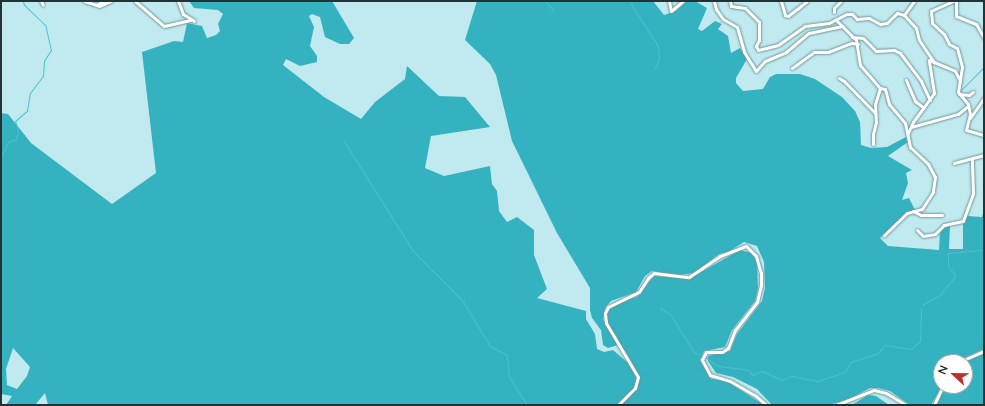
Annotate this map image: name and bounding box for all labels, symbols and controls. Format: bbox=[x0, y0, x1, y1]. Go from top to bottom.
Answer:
north arrow bbox=[933, 354, 973, 394]
text: N bbox=[935, 363, 950, 376]

